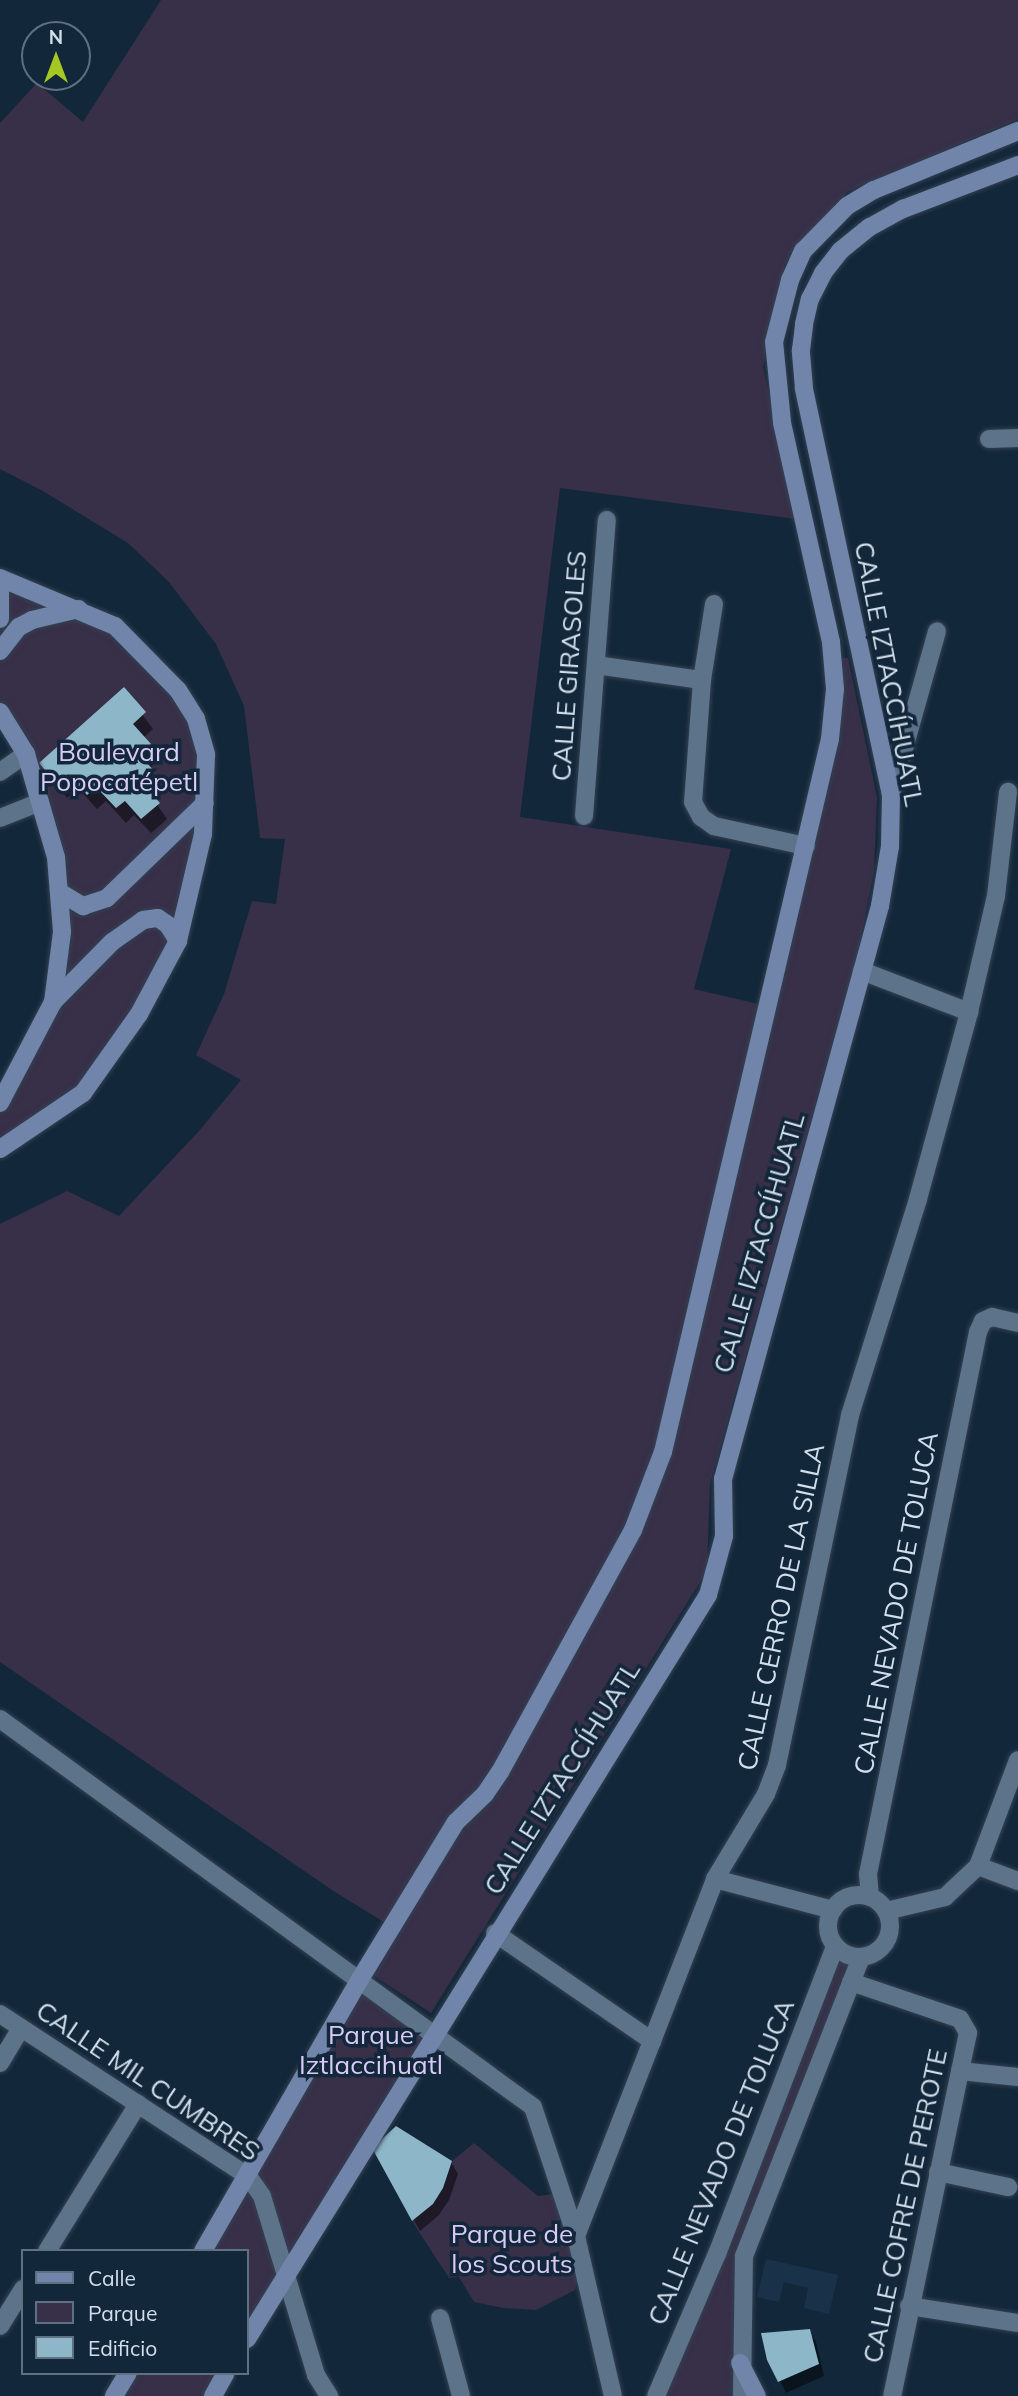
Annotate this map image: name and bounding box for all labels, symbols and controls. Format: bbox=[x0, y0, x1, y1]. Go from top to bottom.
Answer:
north arrow bbox=[21, 21, 91, 91]
text: N bbox=[49, 25, 63, 49]
street label: CALLE IZTACCÍHUATL bbox=[848, 539, 930, 809]
street label: CALLE GIRASOLES bbox=[545, 550, 593, 782]
park label: Boulevard Popocatépetl bbox=[40, 736, 198, 798]
street label: CALLE IZTACCÍHUATL bbox=[707, 1109, 811, 1377]
street label: CALLE NEVADO DE TOLUCA bbox=[847, 1429, 945, 1777]
street label: CALLE CERRO DE LA SILLA bbox=[731, 1441, 831, 1773]
street label: CALLE IZTACCÍHUATL bbox=[477, 1656, 647, 1900]
street label: CALLE MIL CUMBRES bbox=[30, 1995, 266, 2167]
street label: CALLE NEVADO DE TOLUCA bbox=[641, 1995, 801, 2329]
park label: Parque Iztlaccihuatl bbox=[299, 2019, 443, 2080]
street label: CALLE COFRE DE PEROTE bbox=[856, 2046, 954, 2366]
park label: Parque de los Scouts bbox=[451, 2218, 573, 2280]
legend bbox=[21, 2249, 248, 2375]
text: Calle bbox=[88, 2265, 136, 2291]
text: Parque bbox=[88, 2300, 157, 2326]
text: Edificio bbox=[88, 2335, 157, 2361]

